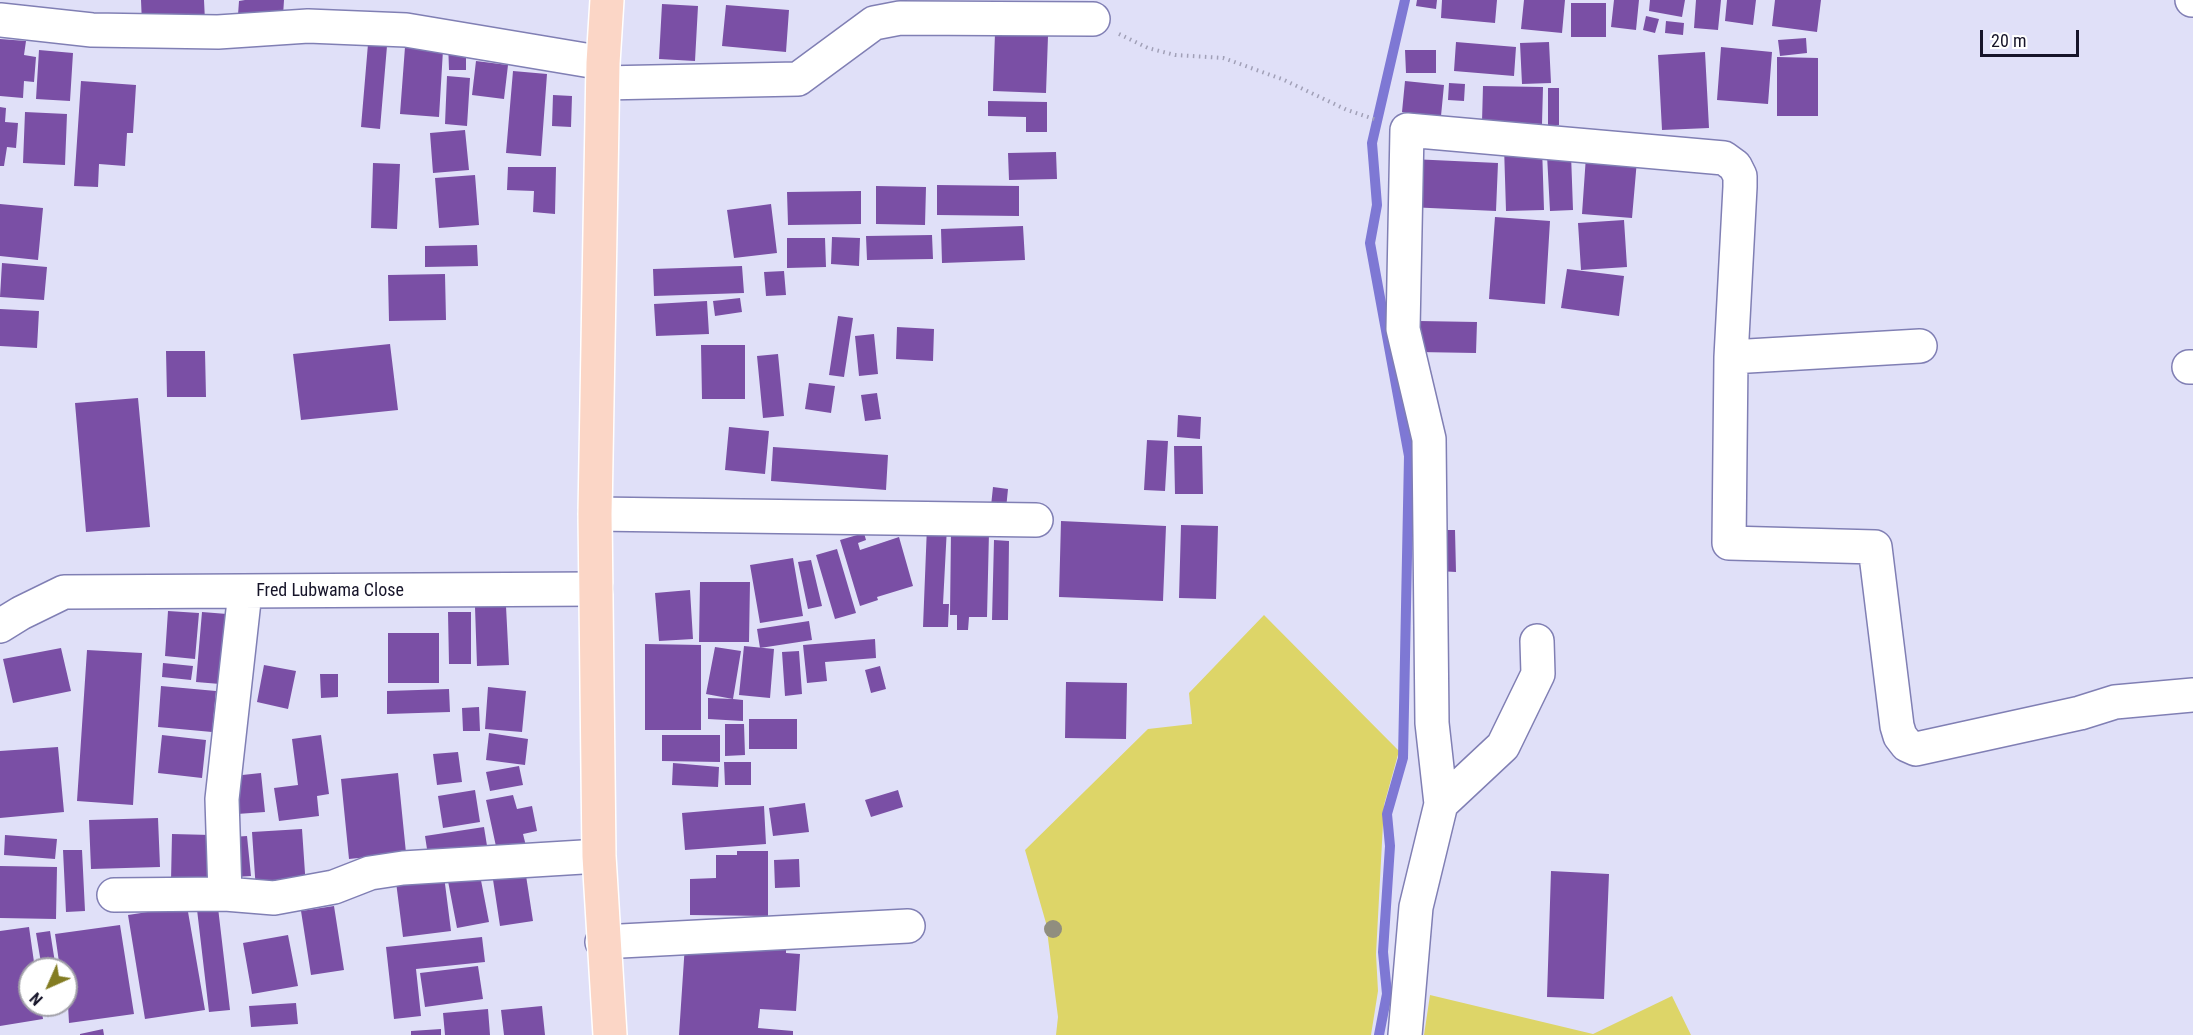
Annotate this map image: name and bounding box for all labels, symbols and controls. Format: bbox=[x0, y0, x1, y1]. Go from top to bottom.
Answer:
scale bar bbox=[1983, 18, 2082, 56]
text: 20 m bbox=[1991, 30, 2026, 51]
street label: Fred Lubwama Close bbox=[256, 580, 404, 602]
north arrow bbox=[18, 957, 78, 1017]
text: N bbox=[26, 988, 47, 1009]

